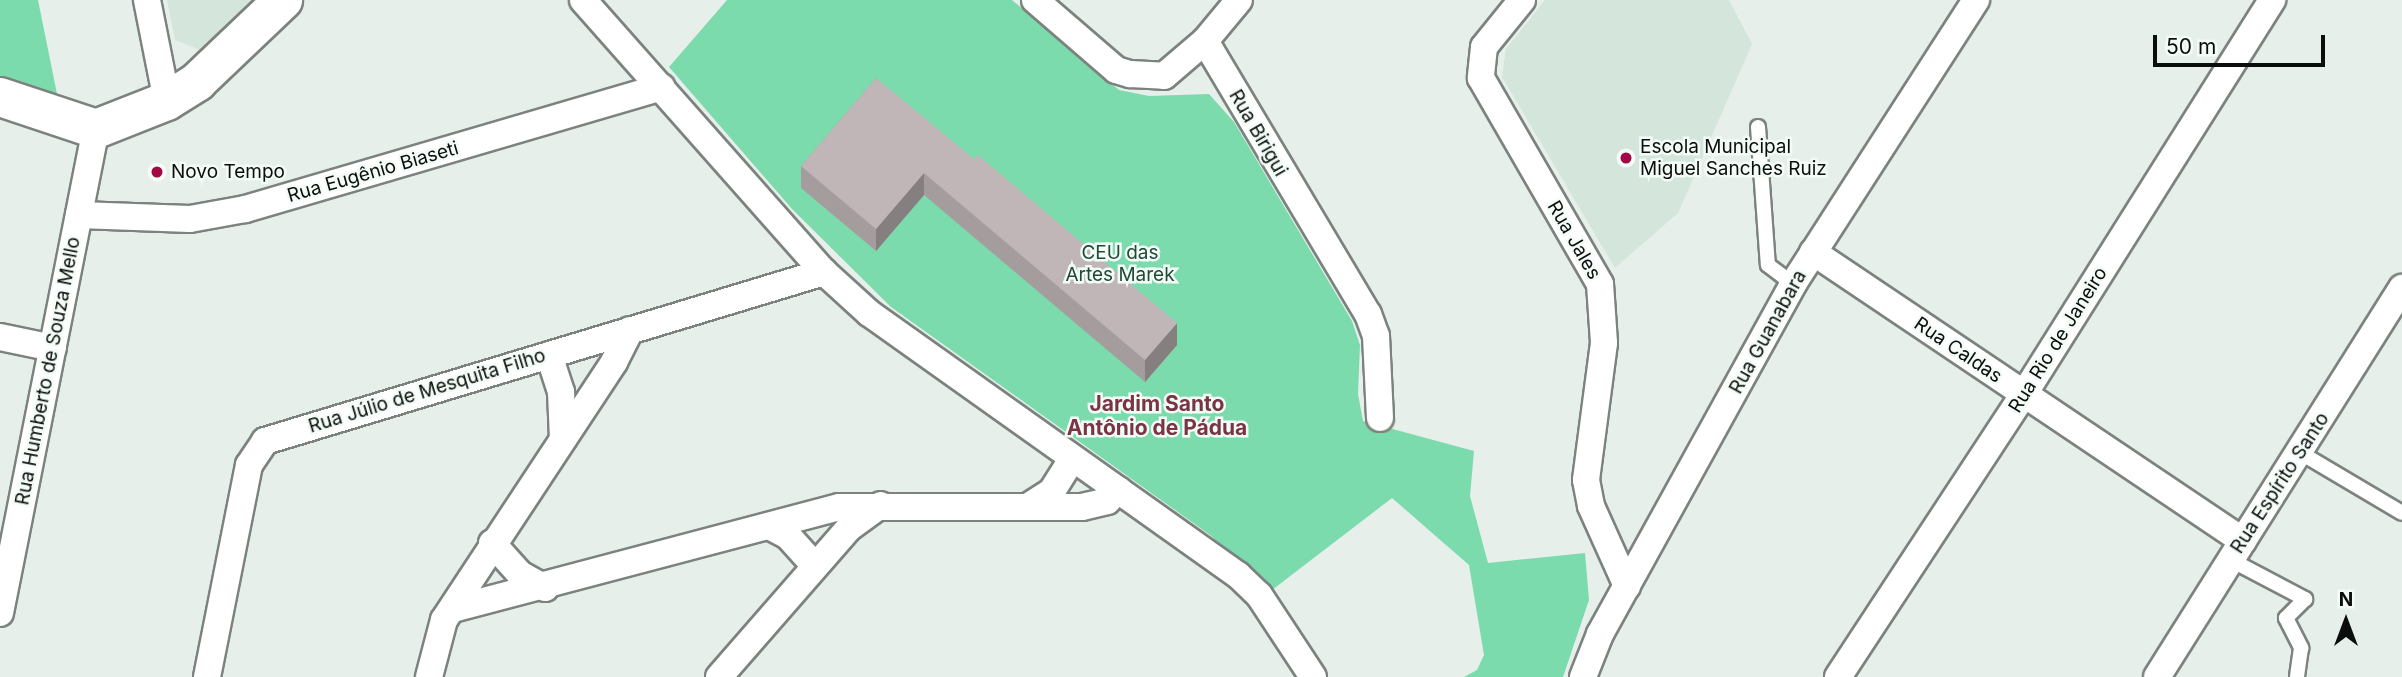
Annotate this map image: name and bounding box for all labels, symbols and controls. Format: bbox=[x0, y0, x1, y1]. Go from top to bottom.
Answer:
scale bar bbox=[2157, 21, 2328, 65]
text: 50 m bbox=[2166, 34, 2216, 59]
street label: Rua Birigui bbox=[1224, 86, 1292, 180]
place label: Escola Municipal Miguel Sanches Ruiz bbox=[1640, 136, 1827, 180]
street label: Rua Eugênio Biaseti bbox=[285, 137, 461, 207]
marker: Escola Municipal Miguel Sanches Ruiz bbox=[1618, 150, 1634, 166]
place label: Novo Tempo bbox=[171, 161, 285, 183]
marker: Novo Tempo bbox=[149, 164, 165, 180]
street label: Rua Jales bbox=[1542, 197, 1606, 283]
street label: Rua Humberto de Souza Mello bbox=[11, 235, 85, 507]
park label: CEU das Artes Marek bbox=[1065, 242, 1175, 286]
street label: Rua Rio de Janeiro bbox=[2004, 263, 2112, 417]
street label: Rua Guanabara bbox=[1725, 266, 1811, 398]
street label: Rua Caldas bbox=[1910, 312, 2006, 388]
street label: Rua Júlio de Mesquita Filho bbox=[306, 344, 548, 438]
district label: Jardim Santo Antônio de Pádua bbox=[1067, 391, 1247, 441]
street label: Rua Espírito Santo bbox=[2226, 408, 2334, 558]
north arrow bbox=[2311, 586, 2381, 656]
text: N bbox=[2339, 588, 2353, 611]

